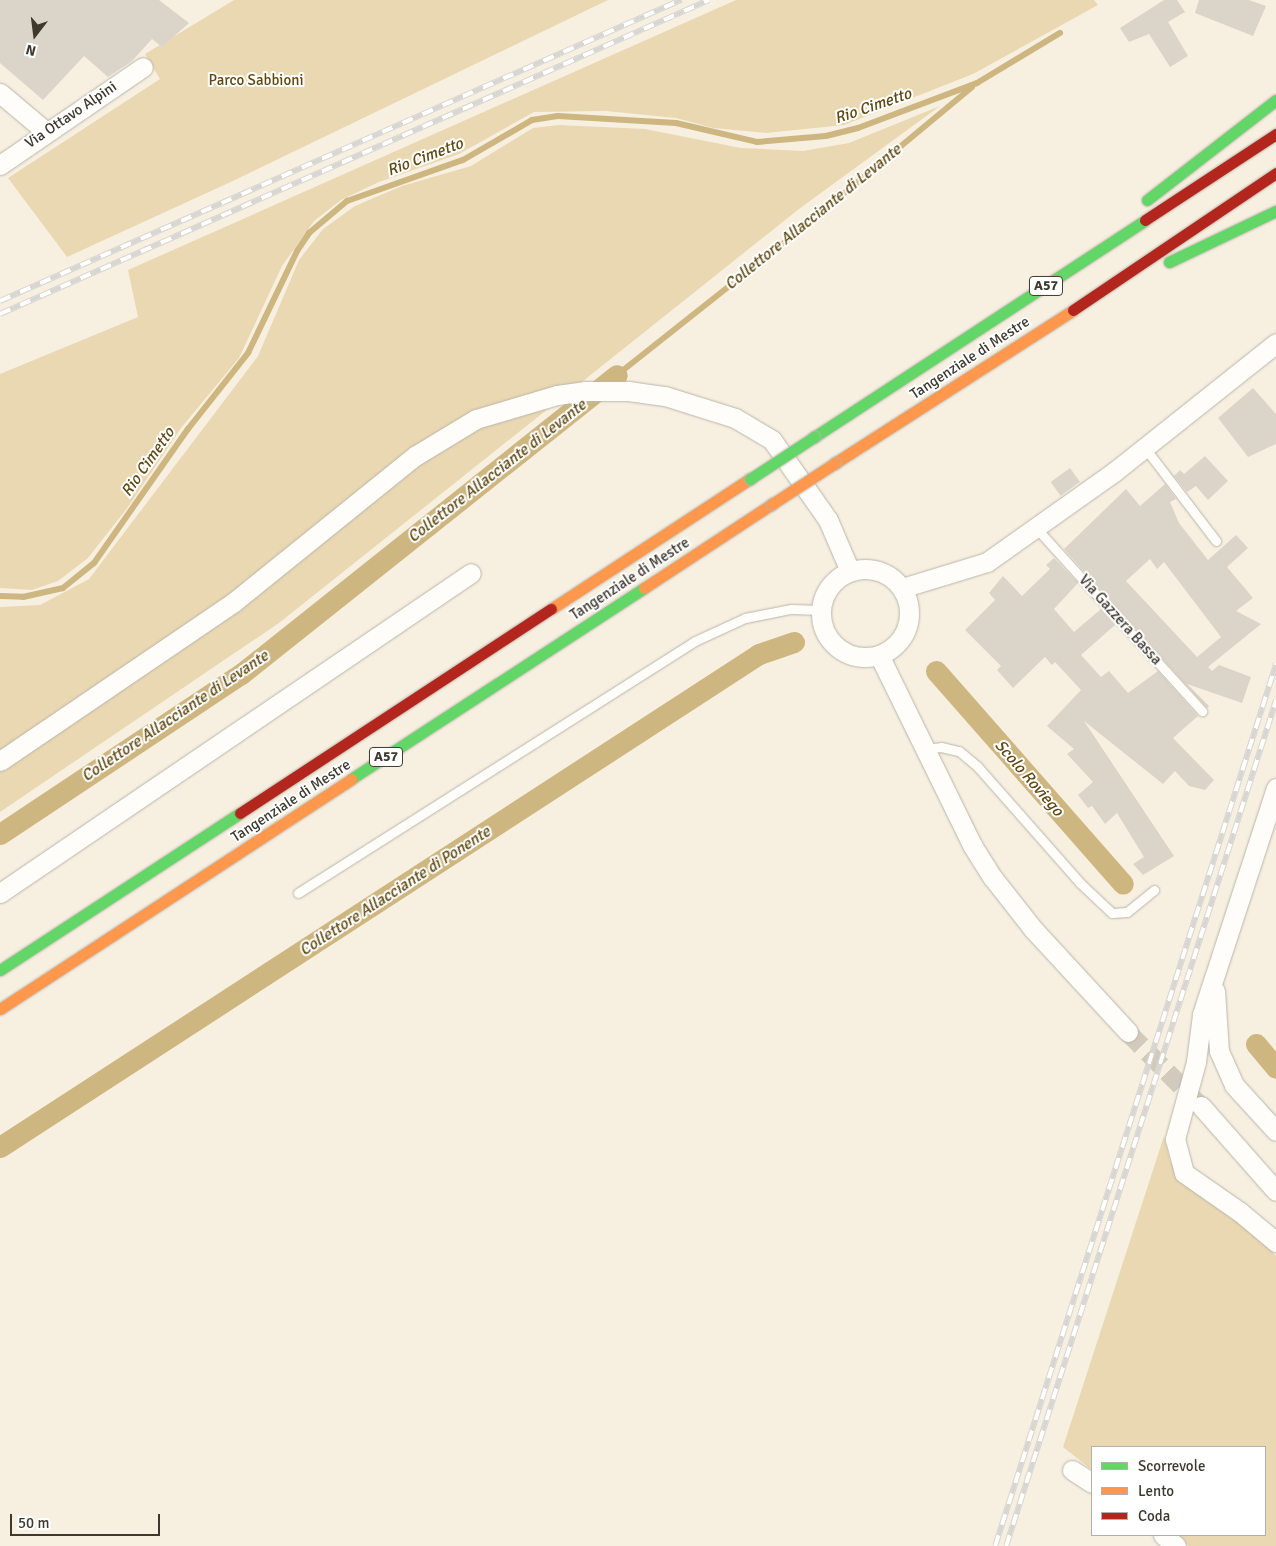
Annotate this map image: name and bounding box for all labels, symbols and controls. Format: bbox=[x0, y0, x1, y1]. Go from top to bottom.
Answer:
north arrow bbox=[10, 10, 60, 60]
text: N bbox=[24, 40, 38, 59]
park label: Parco Sabbioni bbox=[209, 72, 303, 90]
street label: Via Ottavo Alpini bbox=[22, 78, 120, 152]
water label: Rio Cimetto bbox=[832, 84, 914, 128]
water label: Rio Cimetto bbox=[384, 134, 466, 180]
water label: Collettore Allacciante di Levante bbox=[721, 140, 905, 294]
road number: A57 bbox=[1028, 274, 1064, 298]
street label: Tangenziale di Mestre bbox=[907, 313, 1033, 403]
water label: Collettore Allacciante di Levante bbox=[404, 395, 590, 547]
water label: Rio Cimetto bbox=[117, 424, 179, 500]
street label: Tangenziale di Mestre bbox=[567, 534, 693, 624]
street label: Via Gazzera Bassa bbox=[1075, 571, 1165, 669]
water label: Collettore Allacciante di Levante bbox=[78, 646, 272, 786]
water label: Scolo Roviego bbox=[991, 736, 1067, 820]
road number: A57 bbox=[368, 746, 404, 769]
street label: Tangenziale di Mestre bbox=[228, 756, 354, 846]
water label: Collettore Allacciante di Ponente bbox=[296, 822, 494, 960]
legend bbox=[1091, 1446, 1266, 1536]
text: Scorrevole bbox=[1138, 1457, 1205, 1475]
text: Lento bbox=[1138, 1482, 1174, 1500]
scale bar bbox=[12, 1504, 162, 1536]
text: Coda bbox=[1138, 1507, 1170, 1525]
text: 50 m bbox=[18, 1514, 49, 1532]

